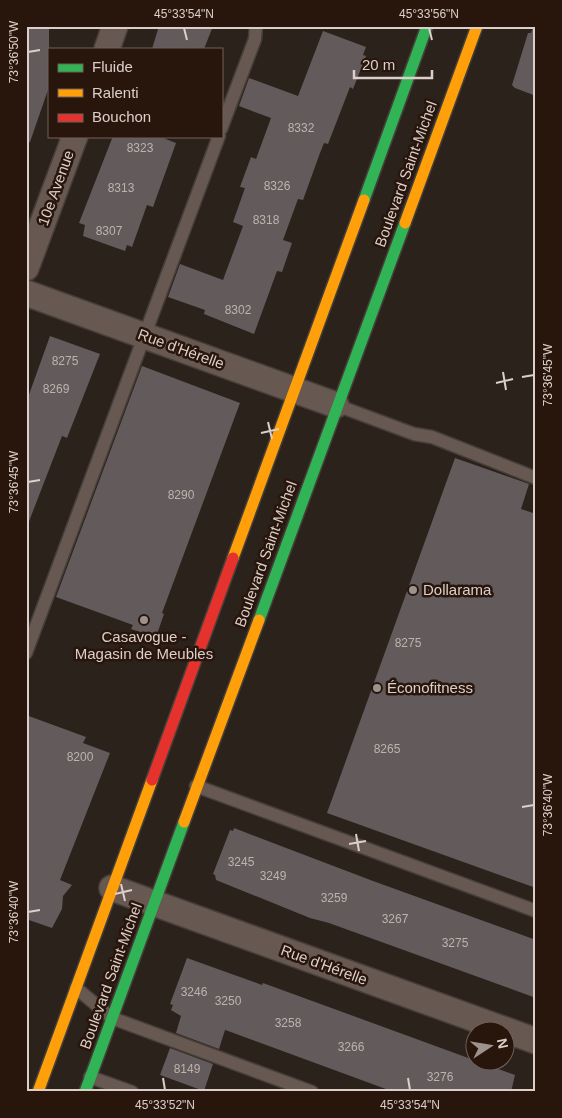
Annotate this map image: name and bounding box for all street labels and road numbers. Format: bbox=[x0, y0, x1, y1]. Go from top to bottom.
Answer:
street label: Boulevard Saint-Michel bbox=[371, 98, 440, 249]
street label: 10e Avenue bbox=[34, 148, 77, 228]
street label: Rue d'Hérelle bbox=[136, 325, 227, 372]
street label: Boulevard Saint-Michel bbox=[231, 478, 300, 629]
street label: Boulevard Saint-Michel bbox=[76, 900, 145, 1051]
street label: Rue d'Hérelle bbox=[279, 941, 370, 988]

